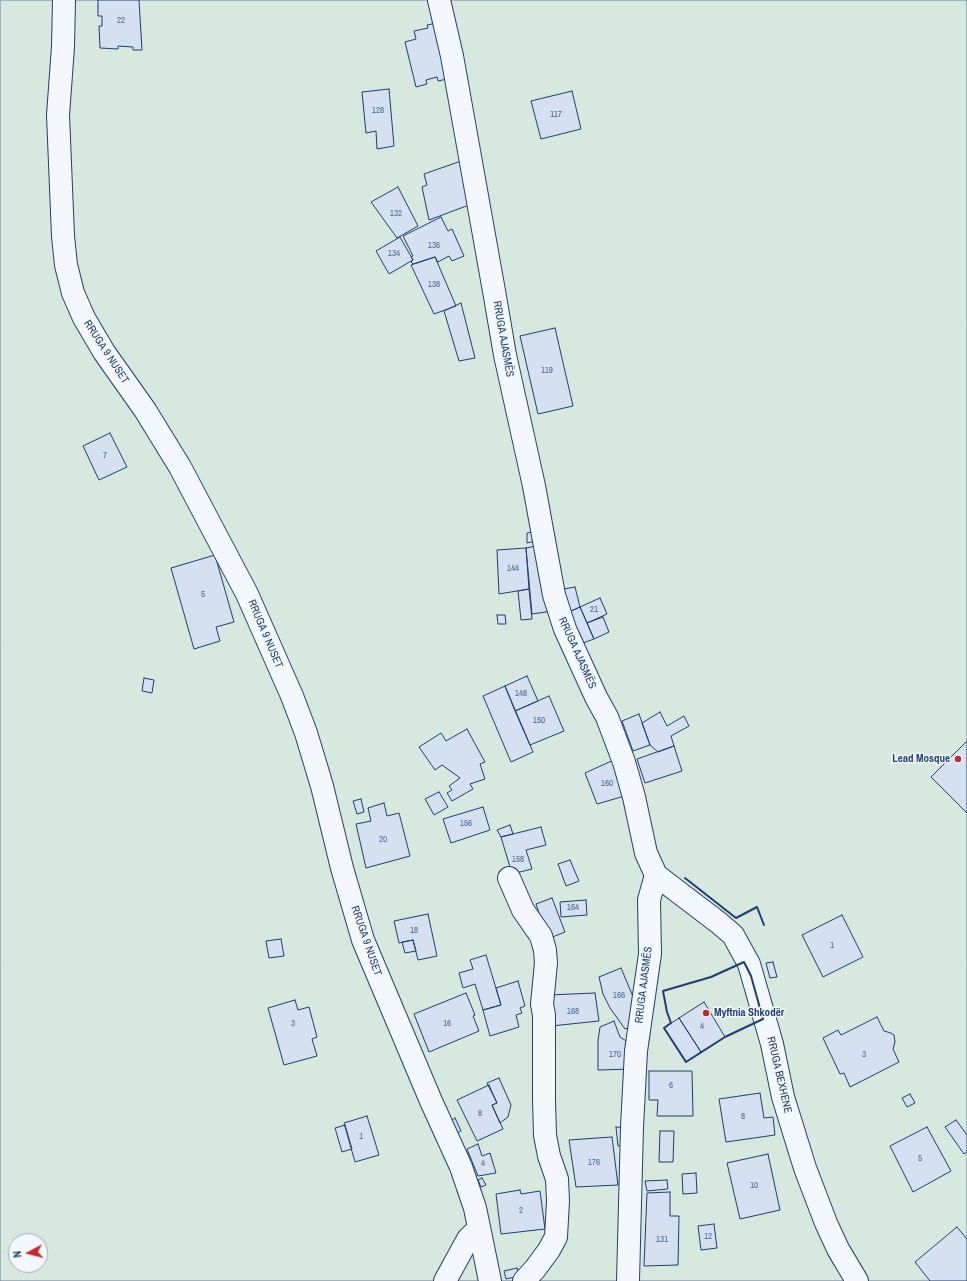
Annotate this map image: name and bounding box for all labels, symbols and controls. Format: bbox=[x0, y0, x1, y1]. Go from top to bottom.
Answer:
house number: 22 bbox=[117, 16, 125, 26]
house number: 128 bbox=[372, 106, 384, 116]
house number: 117 bbox=[550, 110, 562, 120]
house number: 132 bbox=[390, 209, 402, 219]
house number: 136 bbox=[428, 241, 440, 251]
house number: 134 bbox=[388, 249, 400, 259]
house number: 138 bbox=[428, 280, 440, 290]
street label: RRUGA AJASMËS bbox=[490, 300, 516, 378]
street label: RRUGA 9 NUSET bbox=[81, 318, 131, 386]
house number: 119 bbox=[541, 366, 553, 376]
house number: 7 bbox=[103, 451, 107, 461]
house number: 144 bbox=[507, 564, 519, 574]
house number: 5 bbox=[201, 590, 205, 600]
street label: RRUGA 9 NUSET bbox=[245, 598, 285, 670]
house number: 21 bbox=[590, 605, 598, 615]
street label: RRUGA AJASMËS bbox=[555, 615, 599, 691]
house number: 148 bbox=[515, 689, 527, 699]
house number: 150 bbox=[533, 716, 545, 726]
place label: Lead Mosque bbox=[892, 752, 950, 766]
marker: Lead Mosque bbox=[953, 754, 963, 764]
house number: 160 bbox=[601, 779, 613, 789]
house number: 156 bbox=[460, 819, 472, 829]
house number: 20 bbox=[379, 835, 387, 845]
house number: 158 bbox=[512, 855, 524, 865]
house number: 164 bbox=[567, 903, 579, 913]
street label: RRUGA 9 NUSET bbox=[348, 904, 384, 978]
house number: 18 bbox=[410, 926, 418, 936]
house number: 1 bbox=[830, 941, 834, 951]
street label: RRUGA AJASMËS bbox=[633, 946, 655, 1024]
house number: 166 bbox=[613, 991, 625, 1001]
place label: Myftnia Shkodër bbox=[714, 1006, 784, 1020]
house number: 168 bbox=[567, 1007, 579, 1017]
marker: Myftnia Shkodër bbox=[701, 1008, 711, 1018]
house number: 3 bbox=[291, 1019, 295, 1029]
house number: 16 bbox=[443, 1019, 451, 1029]
house number: 4 bbox=[700, 1022, 704, 1032]
street label: RRUGA BEXHENE bbox=[764, 1035, 794, 1115]
house number: 170 bbox=[609, 1050, 621, 1060]
house number: 3 bbox=[862, 1050, 866, 1060]
house number: 6 bbox=[669, 1081, 673, 1091]
house number: 8 bbox=[478, 1109, 482, 1119]
house number: 8 bbox=[741, 1112, 745, 1122]
house number: 1 bbox=[359, 1132, 363, 1142]
house number: 5 bbox=[918, 1154, 922, 1164]
house number: 176 bbox=[588, 1158, 600, 1168]
house number: 4 bbox=[481, 1159, 485, 1169]
house number: 10 bbox=[750, 1181, 758, 1191]
house number: 2 bbox=[519, 1206, 523, 1216]
house number: 12 bbox=[704, 1232, 712, 1242]
north arrow bbox=[8, 1233, 48, 1273]
house number: 131 bbox=[656, 1235, 668, 1245]
text: N bbox=[10, 1250, 24, 1258]

